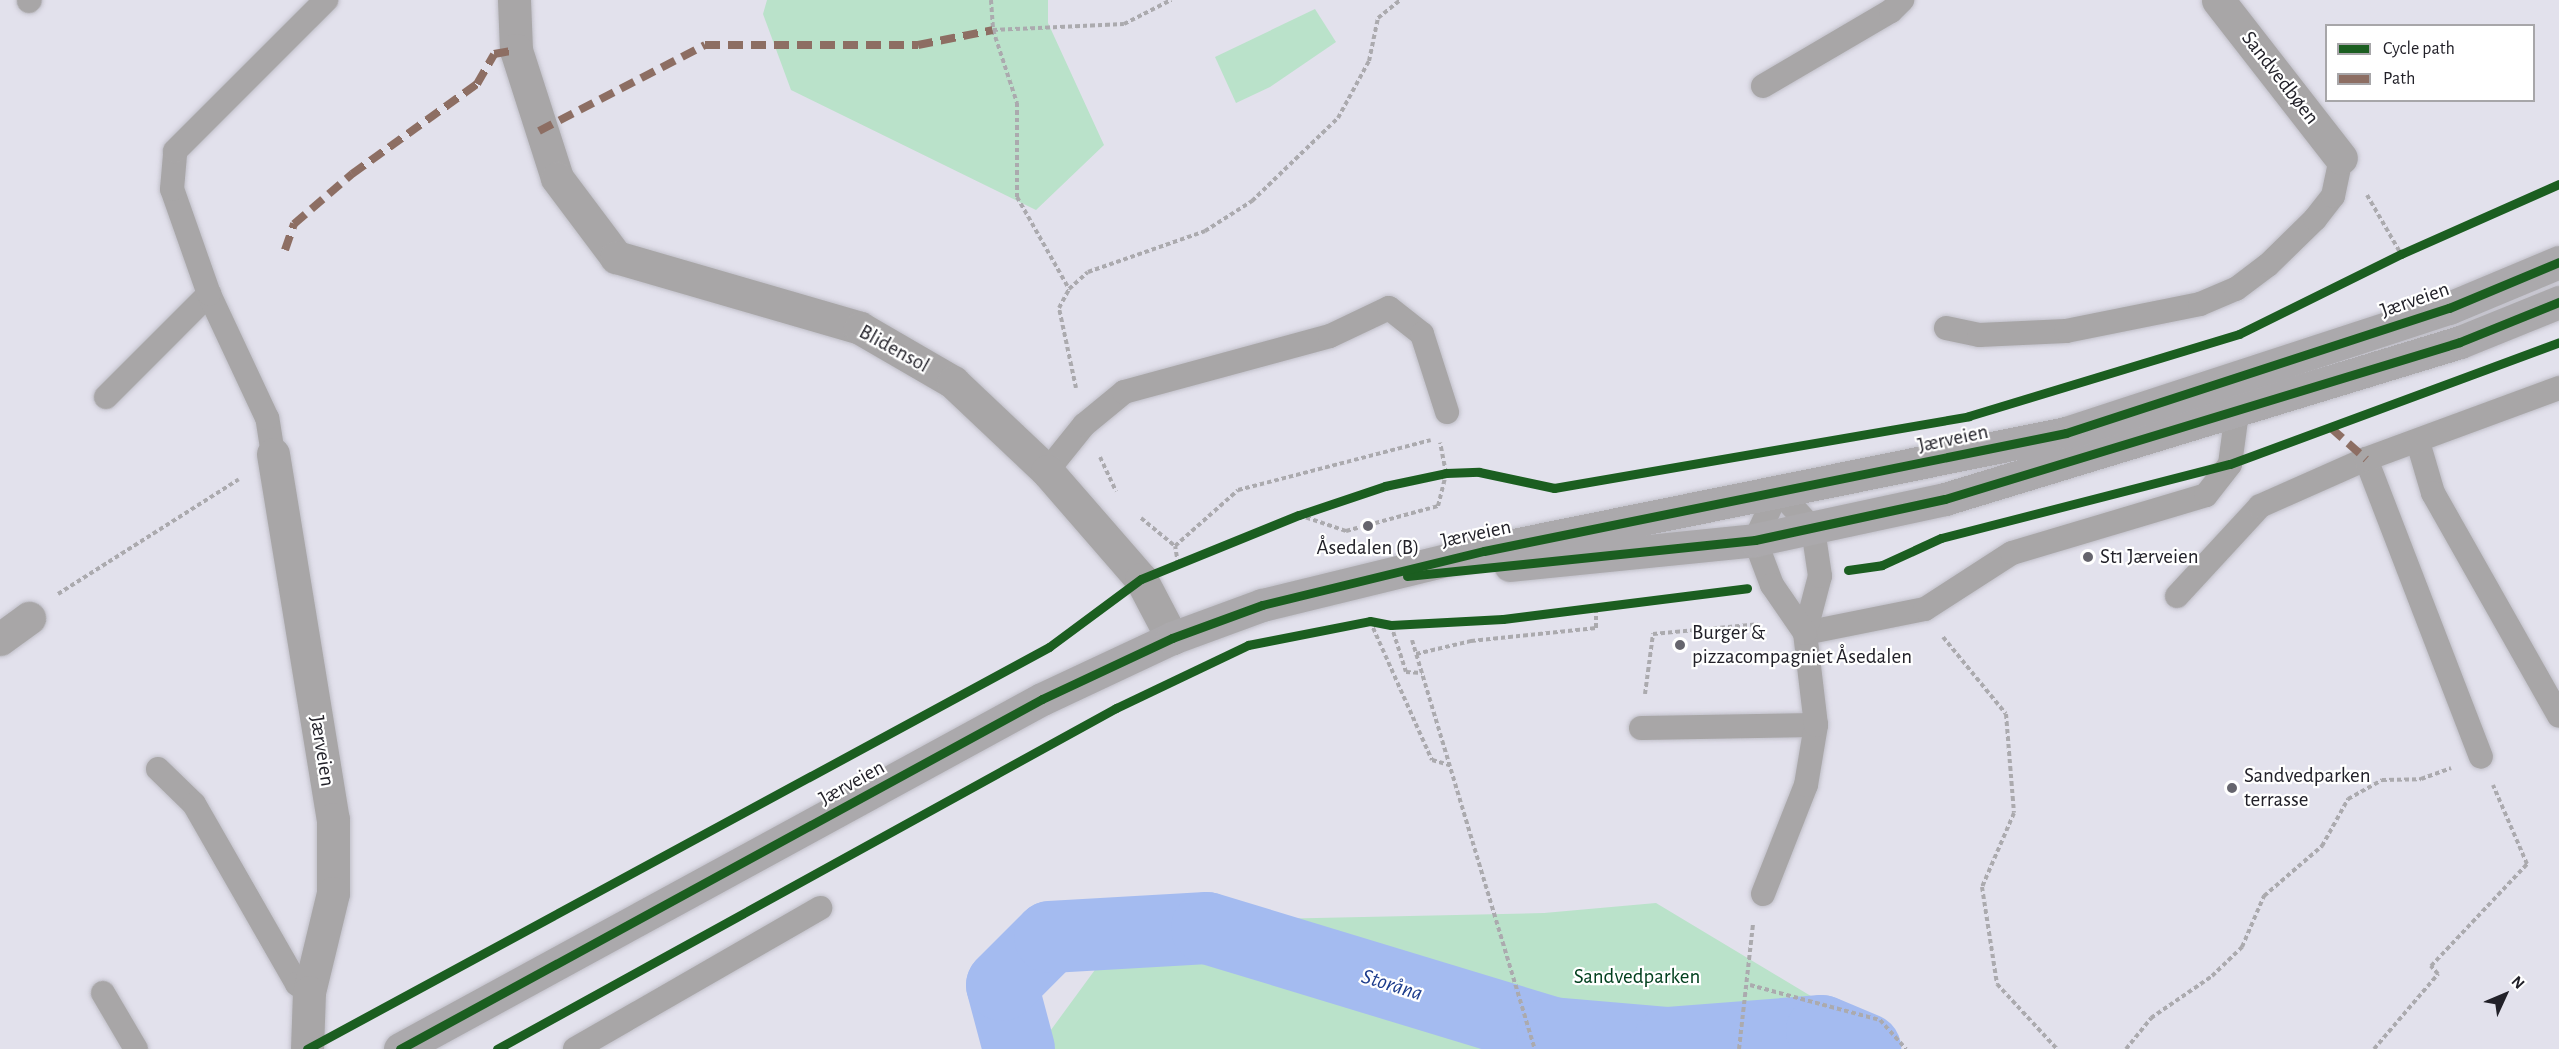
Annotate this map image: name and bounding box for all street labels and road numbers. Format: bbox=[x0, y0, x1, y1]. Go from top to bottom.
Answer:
street label: Sandvedbøen bbox=[2236, 26, 2324, 130]
street label: Jærveien bbox=[2377, 276, 2453, 324]
street label: Blidensol bbox=[855, 320, 933, 378]
street label: Jærveien bbox=[1916, 419, 1990, 459]
street label: Jærveien bbox=[1439, 514, 1513, 554]
street label: Jærveien bbox=[304, 714, 340, 788]
street label: Jærveien bbox=[815, 755, 889, 811]

